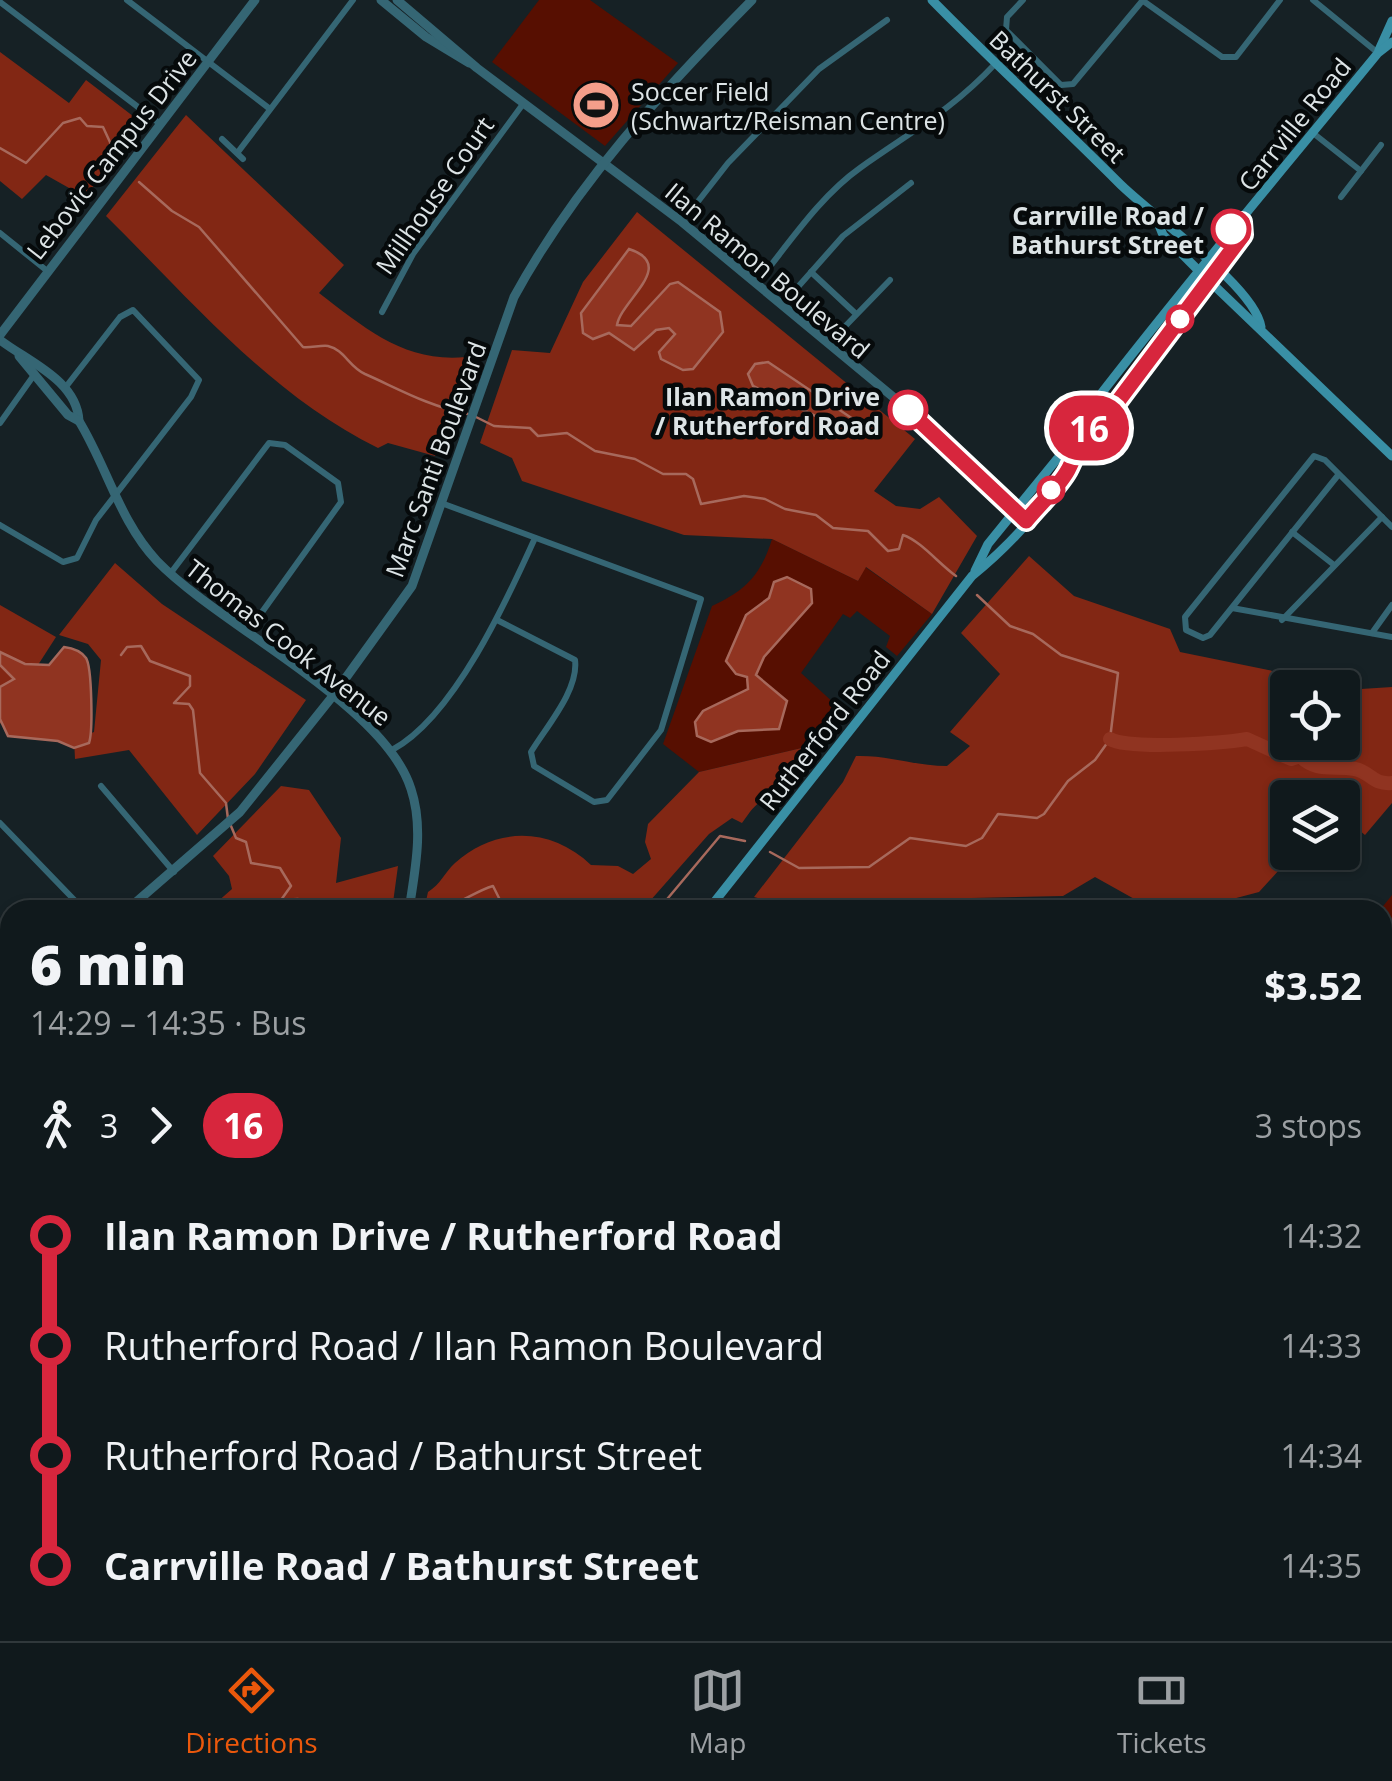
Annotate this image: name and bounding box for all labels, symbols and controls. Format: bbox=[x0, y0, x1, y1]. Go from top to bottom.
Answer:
street label: Bathurst Street bbox=[983, 22, 1134, 170]
street label: Lebovic Campus Drive bbox=[18, 42, 204, 266]
street label: Carrville Road bbox=[1230, 50, 1358, 198]
place label: Soccer Field (Schwartz/Reisman Centre) bbox=[631, 74, 945, 137]
sports icon: Soccer Field (Schwartz/Reisman Centre) bbox=[570, 79, 622, 131]
street label: Millhouse Court bbox=[367, 109, 501, 280]
street label: Ilan Ramon Boulevard bbox=[659, 174, 877, 366]
place label: Carrville Road / Bathurst Street bbox=[1011, 198, 1205, 261]
marker: Carrville Road / Bathurst Street bbox=[1212, 210, 1250, 248]
unlabelled marker bbox=[1167, 306, 1193, 332]
street label: Marc Santi Boulevard bbox=[377, 336, 493, 582]
place label: Ilan Ramon Drive / Rutherford Road bbox=[655, 379, 880, 442]
marker: Ilan Ramon Drive / Rutherford Road bbox=[889, 391, 927, 429]
line badge: 16 bbox=[1044, 396, 1134, 460]
text: 16 bbox=[1069, 405, 1109, 452]
unlabelled marker bbox=[1038, 477, 1064, 503]
street label: Thomas Cook Avenue bbox=[179, 551, 399, 733]
street label: Rutherford Road bbox=[751, 643, 897, 817]
map controls bbox=[1270, 670, 1360, 870]
button: locate bbox=[1270, 670, 1360, 760]
button: layers bbox=[1270, 780, 1360, 870]
text: 6 min bbox=[30, 926, 186, 1001]
text: $3.52 bbox=[1264, 959, 1362, 1011]
text: 14:29 – 14:35 · Bus bbox=[30, 1001, 306, 1044]
icon: walk bbox=[30, 1098, 85, 1153]
icon: forward bbox=[133, 1098, 188, 1153]
text: 16 bbox=[223, 1102, 263, 1149]
text: 3 bbox=[100, 1104, 118, 1147]
text: 3 stops bbox=[1255, 1104, 1362, 1147]
text: Ilan Ramon Drive / Rutherford Road bbox=[104, 1209, 782, 1261]
text: 14:32 bbox=[1280, 1214, 1362, 1257]
text: Rutherford Road / Ilan Ramon Boulevard bbox=[104, 1319, 824, 1371]
text: 14:33 bbox=[1280, 1324, 1362, 1367]
text: Rutherford Road / Bathurst Street bbox=[104, 1429, 702, 1481]
text: 14:34 bbox=[1280, 1434, 1362, 1477]
text: Carrville Road / Bathurst Street bbox=[104, 1539, 699, 1591]
text: 14:35 bbox=[1280, 1544, 1362, 1587]
tab: Directions bbox=[185, 1663, 318, 1761]
tab: Map bbox=[688, 1663, 746, 1761]
tab: Tickets bbox=[1117, 1663, 1207, 1761]

